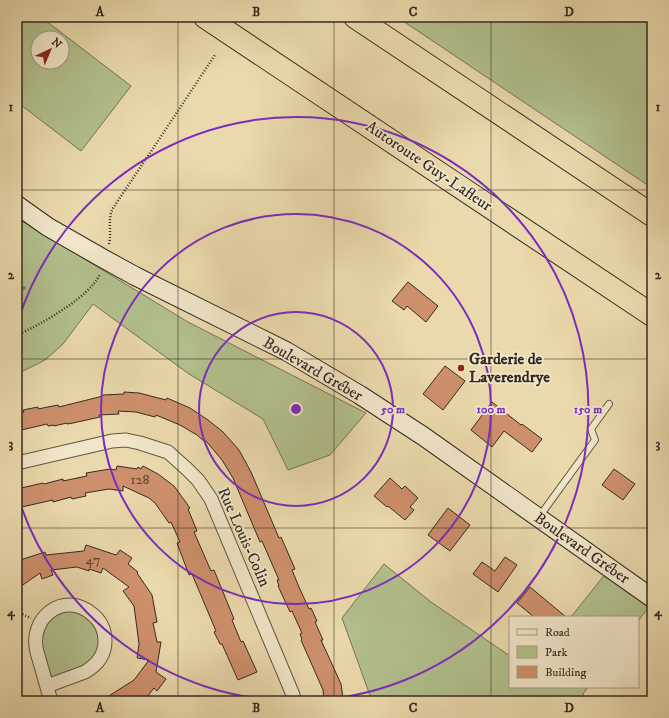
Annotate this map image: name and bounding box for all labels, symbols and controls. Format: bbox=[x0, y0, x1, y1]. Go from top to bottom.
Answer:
text: A bbox=[95, 4, 105, 20]
text: B bbox=[252, 4, 260, 20]
text: C bbox=[409, 4, 418, 20]
text: D bbox=[564, 4, 574, 20]
north arrow bbox=[30, 30, 70, 70]
text: N bbox=[48, 35, 64, 52]
text: 1 bbox=[9, 99, 14, 115]
text: 1 bbox=[656, 99, 661, 115]
street label: Autoroute Guy-Lafleur bbox=[362, 116, 496, 216]
text: 2 bbox=[8, 267, 15, 283]
text: 2 bbox=[655, 267, 662, 283]
street label: Boulevard Gréber bbox=[260, 332, 367, 406]
place label: Garderie de Laverendrye bbox=[469, 349, 550, 387]
marker: Garderie de Laverendrye bbox=[456, 363, 466, 373]
centre of rings bbox=[289, 402, 303, 416]
text: 50 m bbox=[380, 402, 405, 417]
text: 100 m bbox=[477, 402, 505, 417]
text: 150 m bbox=[574, 402, 602, 417]
text: 3 bbox=[9, 436, 14, 452]
text: 3 bbox=[656, 436, 661, 452]
house number: 128 bbox=[130, 471, 150, 489]
street label: Rue Louis-Colin bbox=[213, 484, 275, 591]
street label: Boulevard Gréber bbox=[530, 508, 634, 588]
house number: 47 bbox=[86, 551, 100, 569]
text: 4 bbox=[6, 604, 15, 621]
text: 4 bbox=[653, 604, 662, 621]
legend bbox=[509, 616, 639, 688]
text: Road bbox=[545, 625, 570, 640]
text: Park bbox=[545, 645, 567, 660]
text: Building bbox=[545, 665, 586, 680]
text: A bbox=[95, 700, 105, 716]
text: B bbox=[252, 700, 260, 716]
text: C bbox=[409, 700, 418, 716]
text: D bbox=[564, 700, 574, 716]

